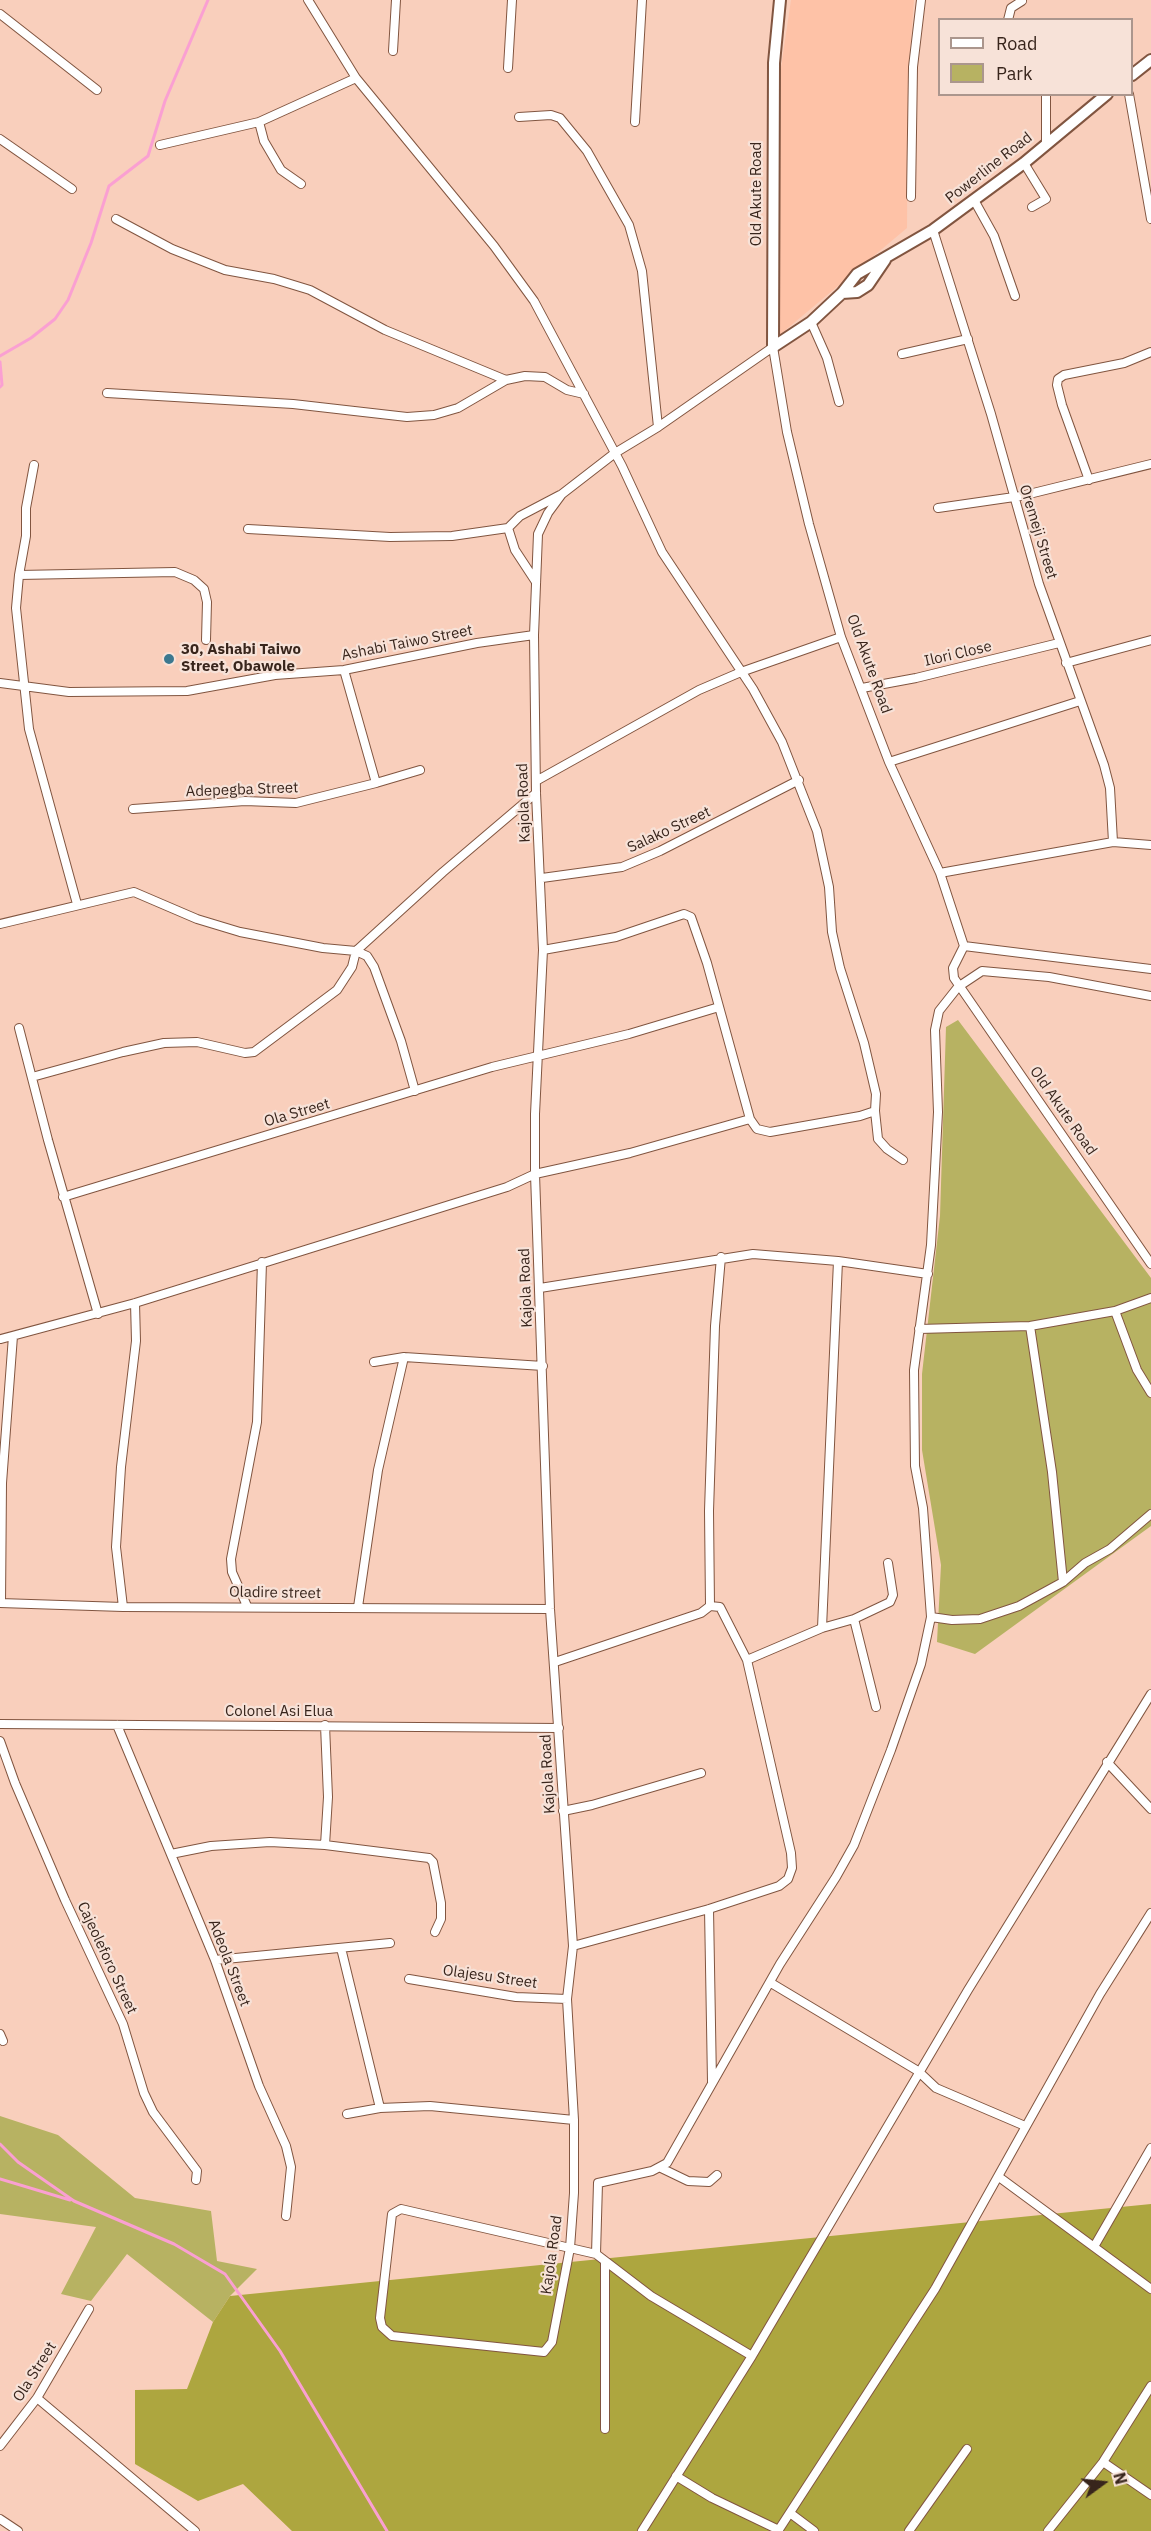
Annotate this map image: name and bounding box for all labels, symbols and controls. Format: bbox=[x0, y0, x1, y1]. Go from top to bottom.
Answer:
legend bbox=[938, 18, 1133, 96]
text: Road bbox=[996, 32, 1037, 55]
text: Park bbox=[996, 62, 1032, 85]
street label: Powerline Road bbox=[942, 129, 1036, 207]
street label: Old Akute Road bbox=[748, 142, 766, 246]
street label: Oremeji Street bbox=[1015, 483, 1061, 581]
street label: Old Akute Road bbox=[843, 612, 895, 716]
street label: Ashabi Taiwo Street bbox=[340, 621, 474, 665]
street label: Ilori Close bbox=[923, 638, 993, 670]
place label: 30, Ashabi Taiwo Street, Obawole bbox=[181, 641, 301, 676]
marker: 30, Ashabi Taiwo Street, Obawole bbox=[162, 652, 176, 666]
street label: Kajola Road bbox=[514, 763, 534, 843]
street label: Adepegba Street bbox=[185, 779, 299, 801]
street label: Salako Street bbox=[625, 803, 713, 857]
street label: Old Akute Road bbox=[1026, 1063, 1100, 1159]
street label: Ola Street bbox=[262, 1095, 332, 1131]
street label: Kajola Road bbox=[516, 1248, 536, 1328]
street label: Oladire street bbox=[229, 1583, 321, 1603]
street label: Colonel Asi Elua bbox=[225, 1703, 333, 1721]
street label: Kajola Road bbox=[537, 1734, 559, 1814]
street label: Cajeoleforo Street bbox=[73, 1899, 141, 2017]
street label: Adeola Street bbox=[204, 1917, 254, 2009]
street label: Olajesu Street bbox=[442, 1961, 538, 1993]
street label: Kajola Road bbox=[538, 2214, 566, 2296]
street label: Ola Street bbox=[10, 2339, 60, 2405]
north arrow bbox=[1073, 2453, 1133, 2513]
text: N bbox=[1109, 2470, 1132, 2487]

